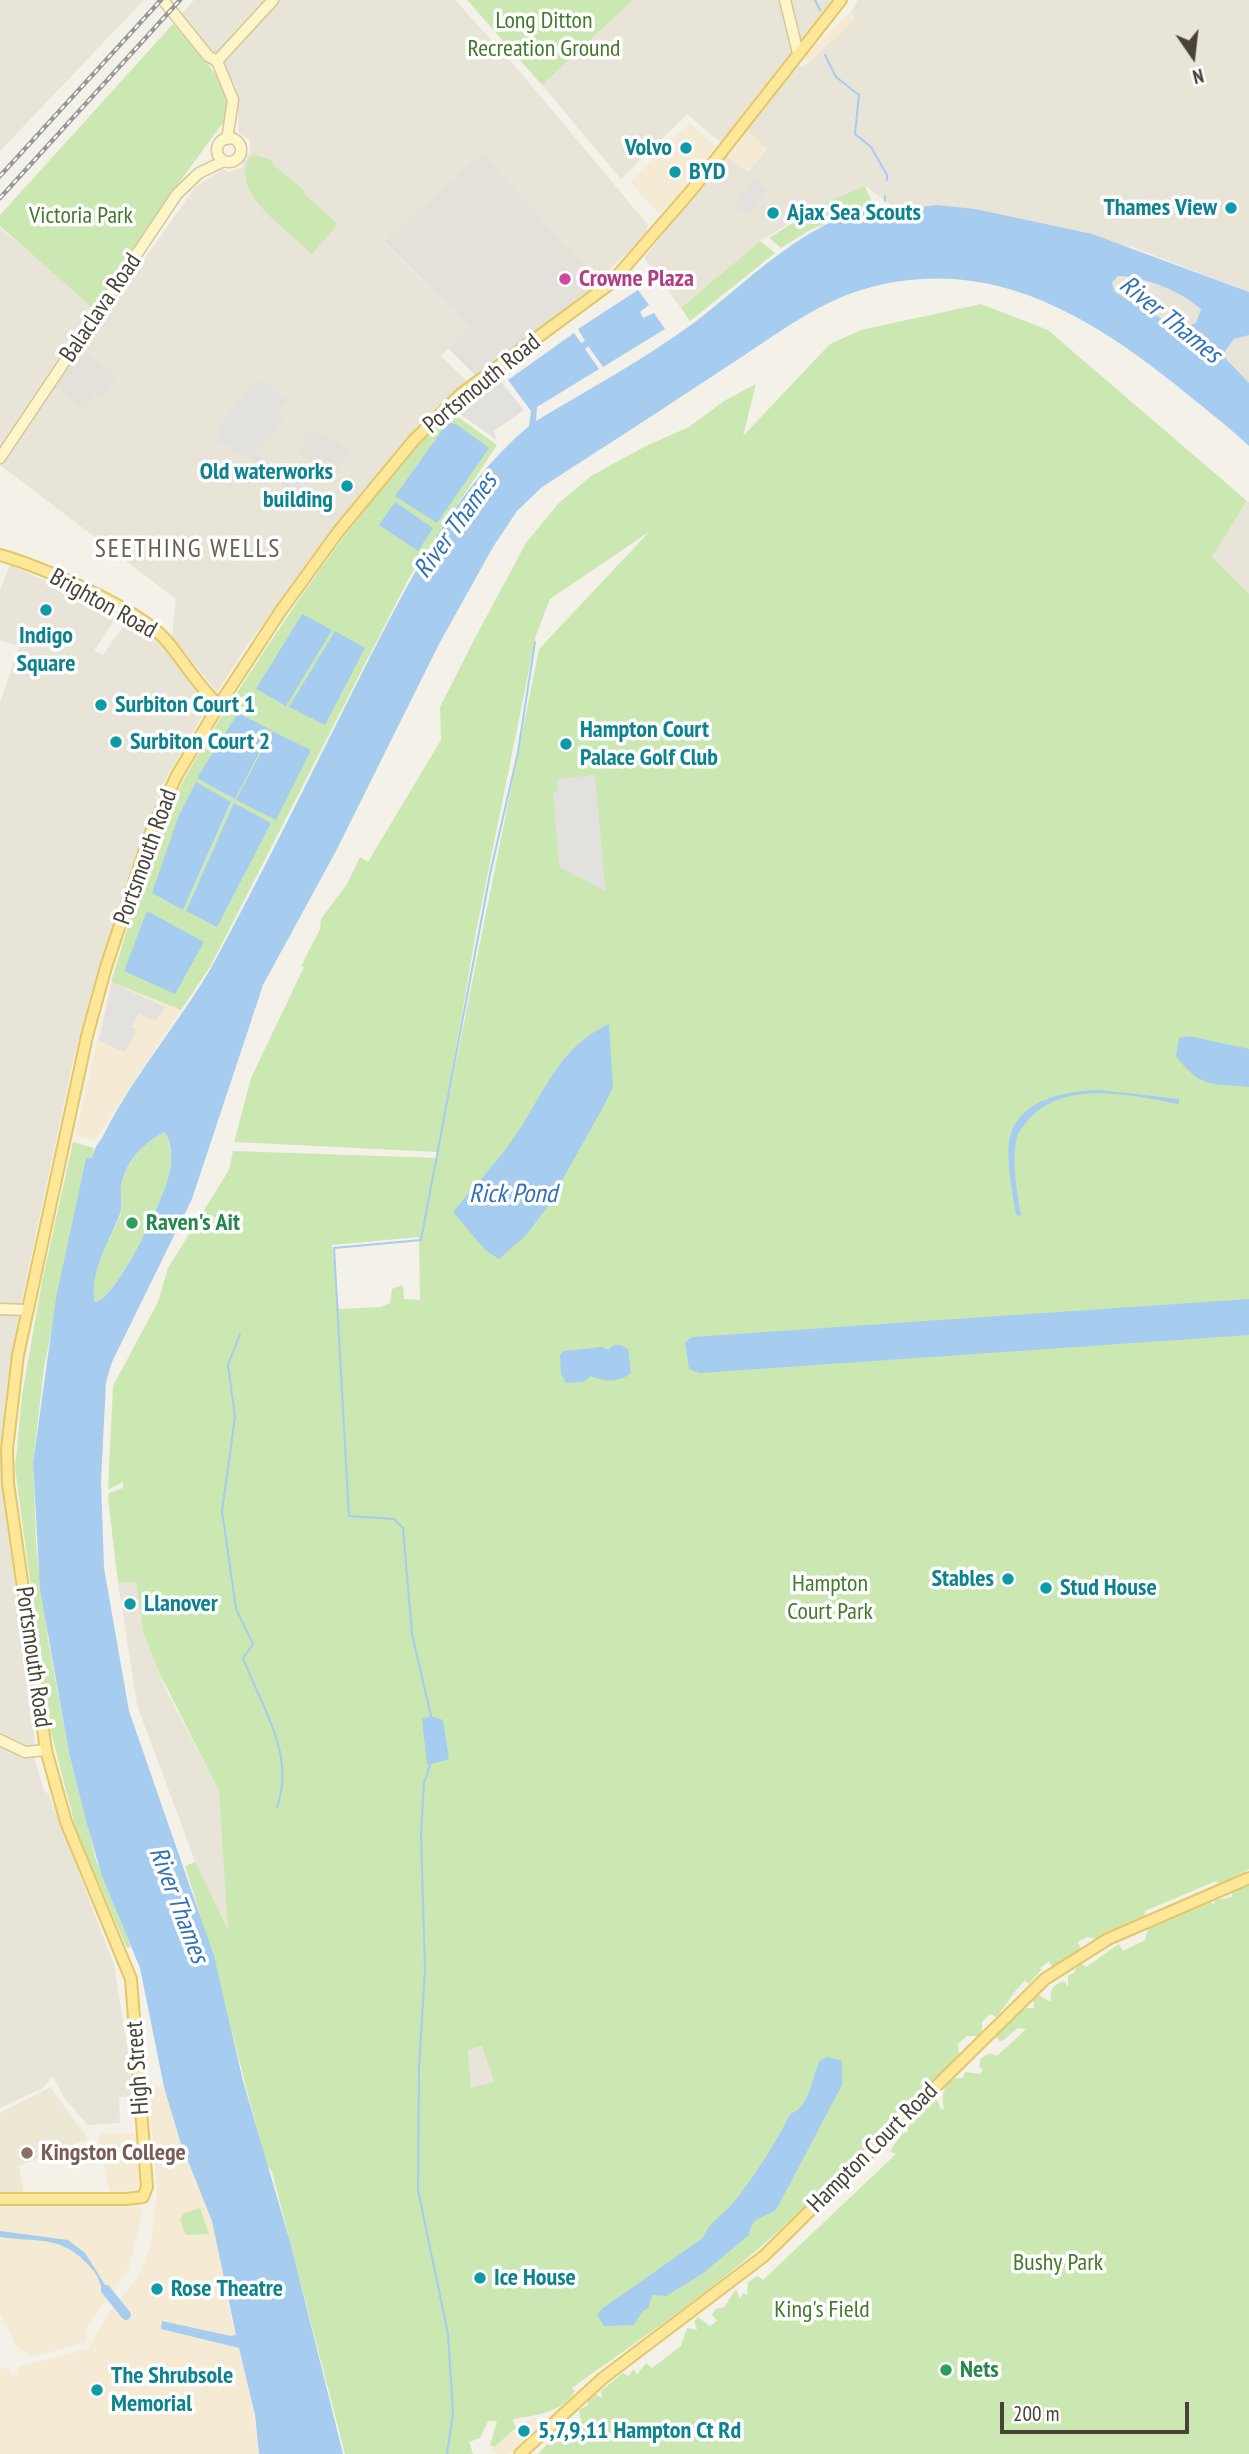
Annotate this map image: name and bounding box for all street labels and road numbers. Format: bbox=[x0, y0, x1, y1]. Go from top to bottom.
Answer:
street label: Balaclava Road bbox=[54, 248, 148, 368]
street label: Portsmouth Road bbox=[418, 328, 546, 440]
street label: Brighton Road bbox=[45, 563, 161, 645]
street label: Portsmouth Road bbox=[108, 785, 184, 929]
street label: Portsmouth Road bbox=[9, 1585, 57, 1729]
street label: High Street bbox=[120, 2020, 156, 2116]
street label: Hampton Court Road bbox=[802, 2077, 944, 2219]

